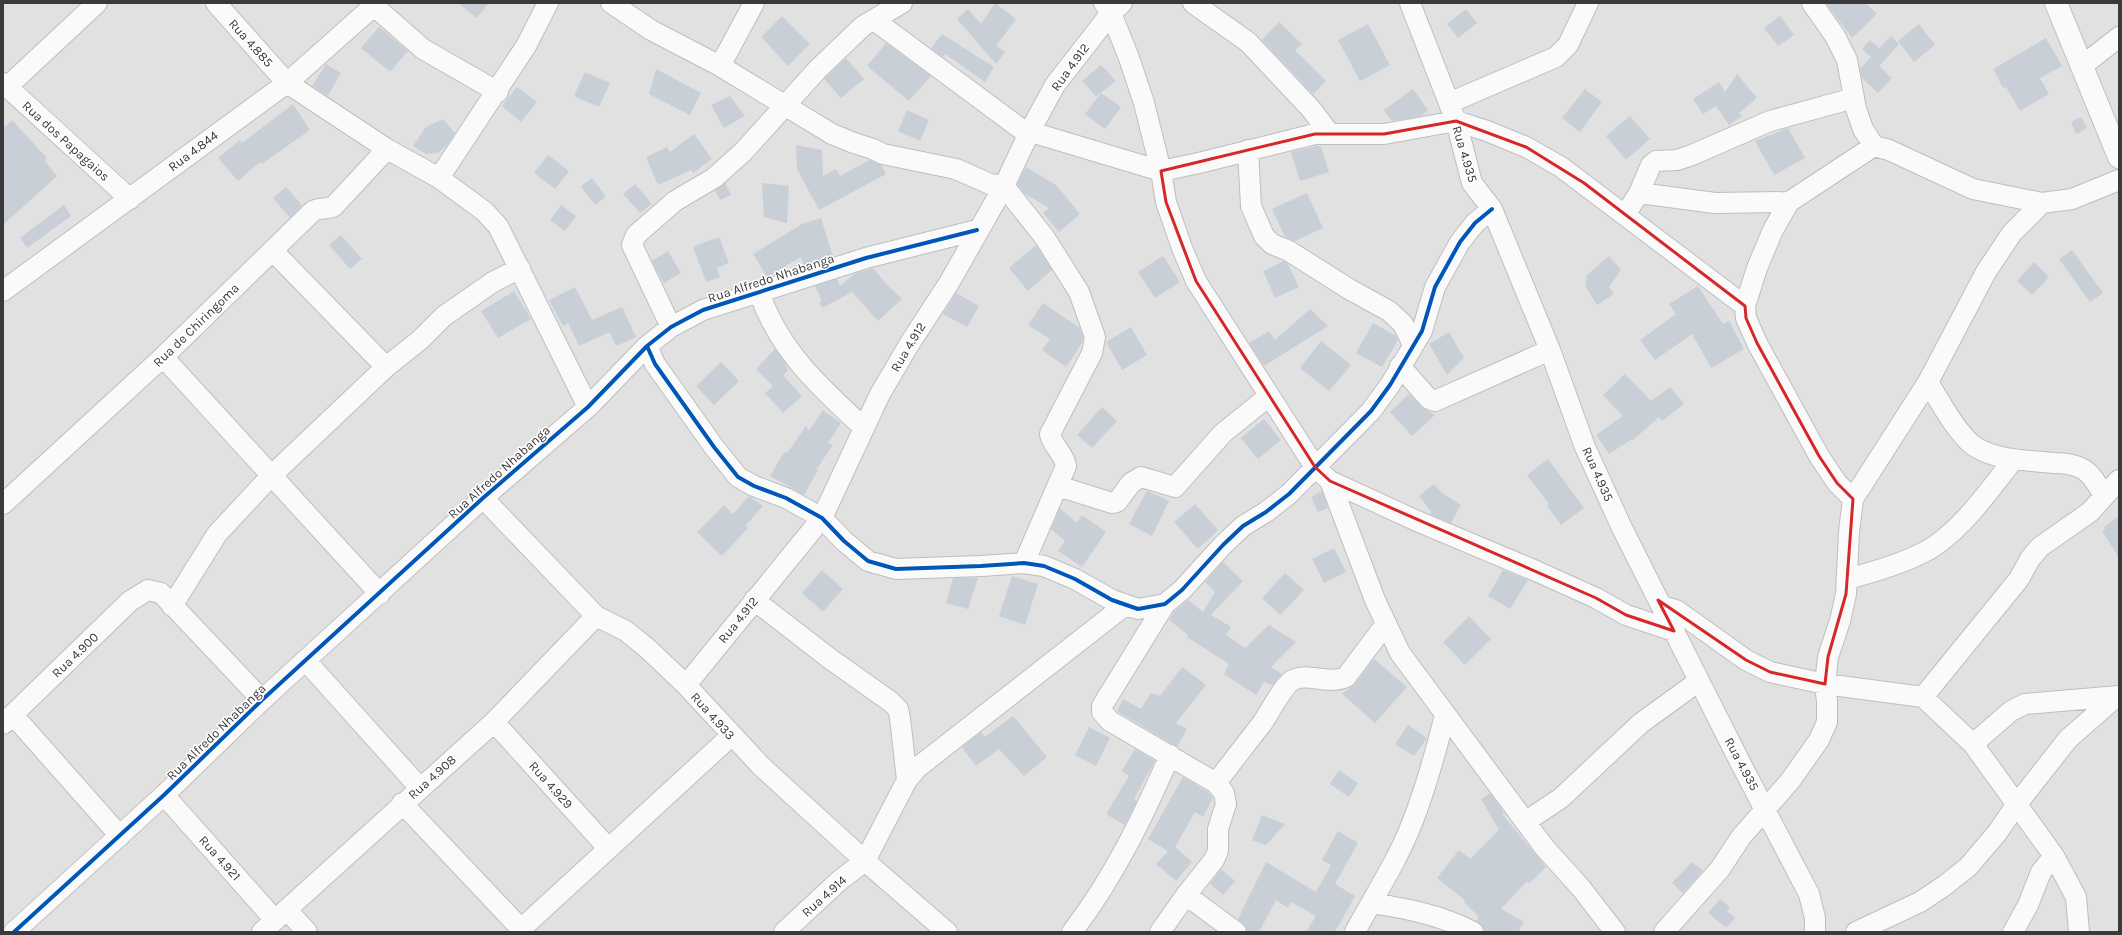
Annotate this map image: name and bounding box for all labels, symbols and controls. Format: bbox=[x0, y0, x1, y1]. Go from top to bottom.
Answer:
street label: Rua 4.885 bbox=[226, 16, 276, 70]
street label: Rua 4.912 bbox=[1048, 40, 1092, 94]
street label: Rua dos Papagaios bbox=[19, 98, 113, 184]
street label: Rua 4.935 bbox=[1449, 124, 1481, 184]
street label: Rua 4.844 bbox=[165, 128, 221, 174]
street label: Rua Alfredo Nhabanga bbox=[706, 250, 836, 306]
street label: Rua de Chiringoma bbox=[150, 280, 242, 370]
street label: Rua 4.912 bbox=[887, 320, 929, 374]
street label: Rua Alfredo Nhabanga bbox=[445, 422, 553, 522]
street label: Rua 4.935 bbox=[1579, 444, 1617, 504]
street label: Rua 4.912 bbox=[715, 594, 761, 646]
street label: Rua 4.900 bbox=[49, 629, 101, 681]
street label: Rua Alfredo Nhabanga bbox=[163, 681, 269, 783]
street label: Rua 4.933 bbox=[688, 689, 738, 743]
street label: Rua 4.935 bbox=[1722, 735, 1762, 793]
street label: Rua 4.908 bbox=[405, 752, 459, 802]
street label: Rua 4.929 bbox=[526, 758, 576, 812]
street label: Rua 4.921 bbox=[196, 833, 244, 883]
street label: Rua 4.914 bbox=[799, 872, 849, 920]

